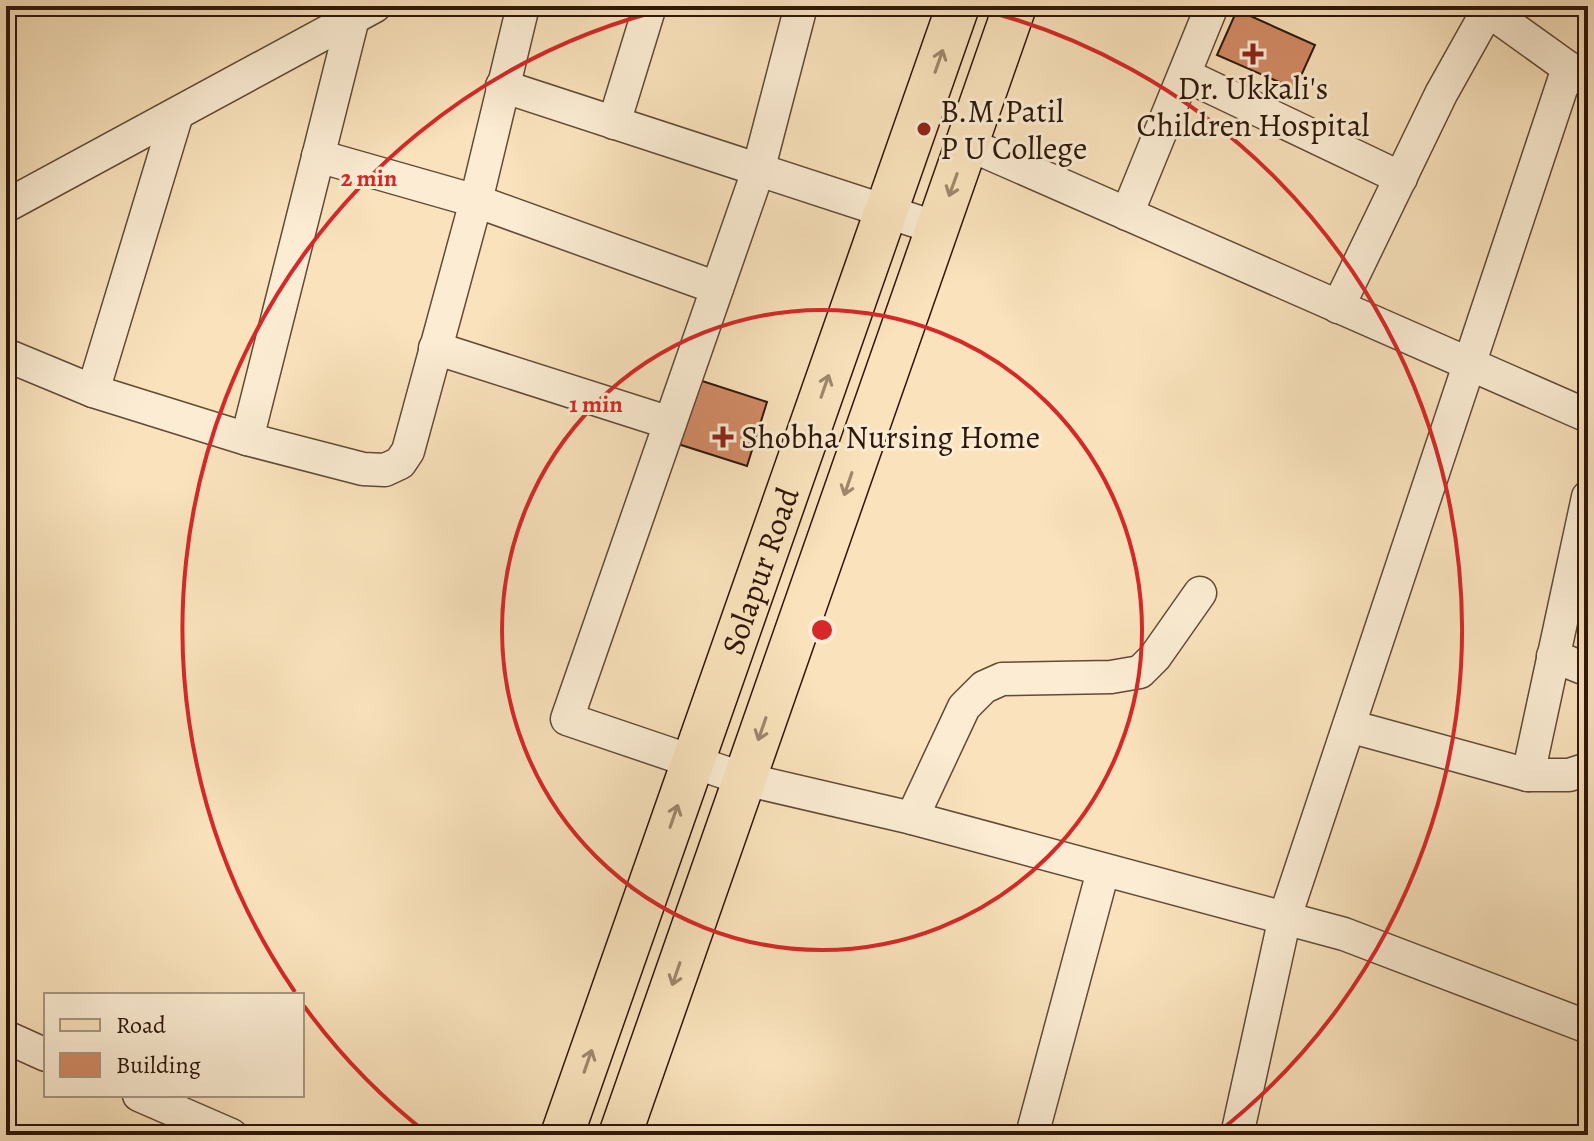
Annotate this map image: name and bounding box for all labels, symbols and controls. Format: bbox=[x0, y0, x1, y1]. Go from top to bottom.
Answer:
marker: Dr. Ukkali's Children Hospital bbox=[1242, 43, 1264, 65]
one-way arrow bbox=[933, 49, 948, 74]
place label: Dr. Ukkali's Children Hospital bbox=[1137, 66, 1370, 147]
place label: B.M.Patil P U College bbox=[940, 89, 1087, 170]
marker: B.M.Patil P U College bbox=[915, 120, 933, 138]
text: 2 min bbox=[341, 162, 398, 194]
one-way arrow bbox=[944, 173, 959, 198]
one-way arrow bbox=[818, 373, 833, 398]
text: 1 min bbox=[569, 388, 623, 420]
place label: Shobha Nursing Home bbox=[741, 415, 1040, 459]
marker: Shobha Nursing Home bbox=[712, 426, 734, 448]
one-way arrow bbox=[839, 471, 854, 496]
street label: Solapur Road bbox=[710, 480, 810, 660]
centre of rings bbox=[808, 616, 836, 644]
one-way arrow bbox=[754, 716, 768, 741]
one-way arrow bbox=[668, 804, 682, 829]
one-way arrow bbox=[668, 962, 683, 987]
legend bbox=[44, 993, 304, 1097]
text: Road bbox=[116, 1009, 166, 1041]
text: Building bbox=[116, 1049, 201, 1081]
one-way arrow bbox=[582, 1050, 596, 1074]

